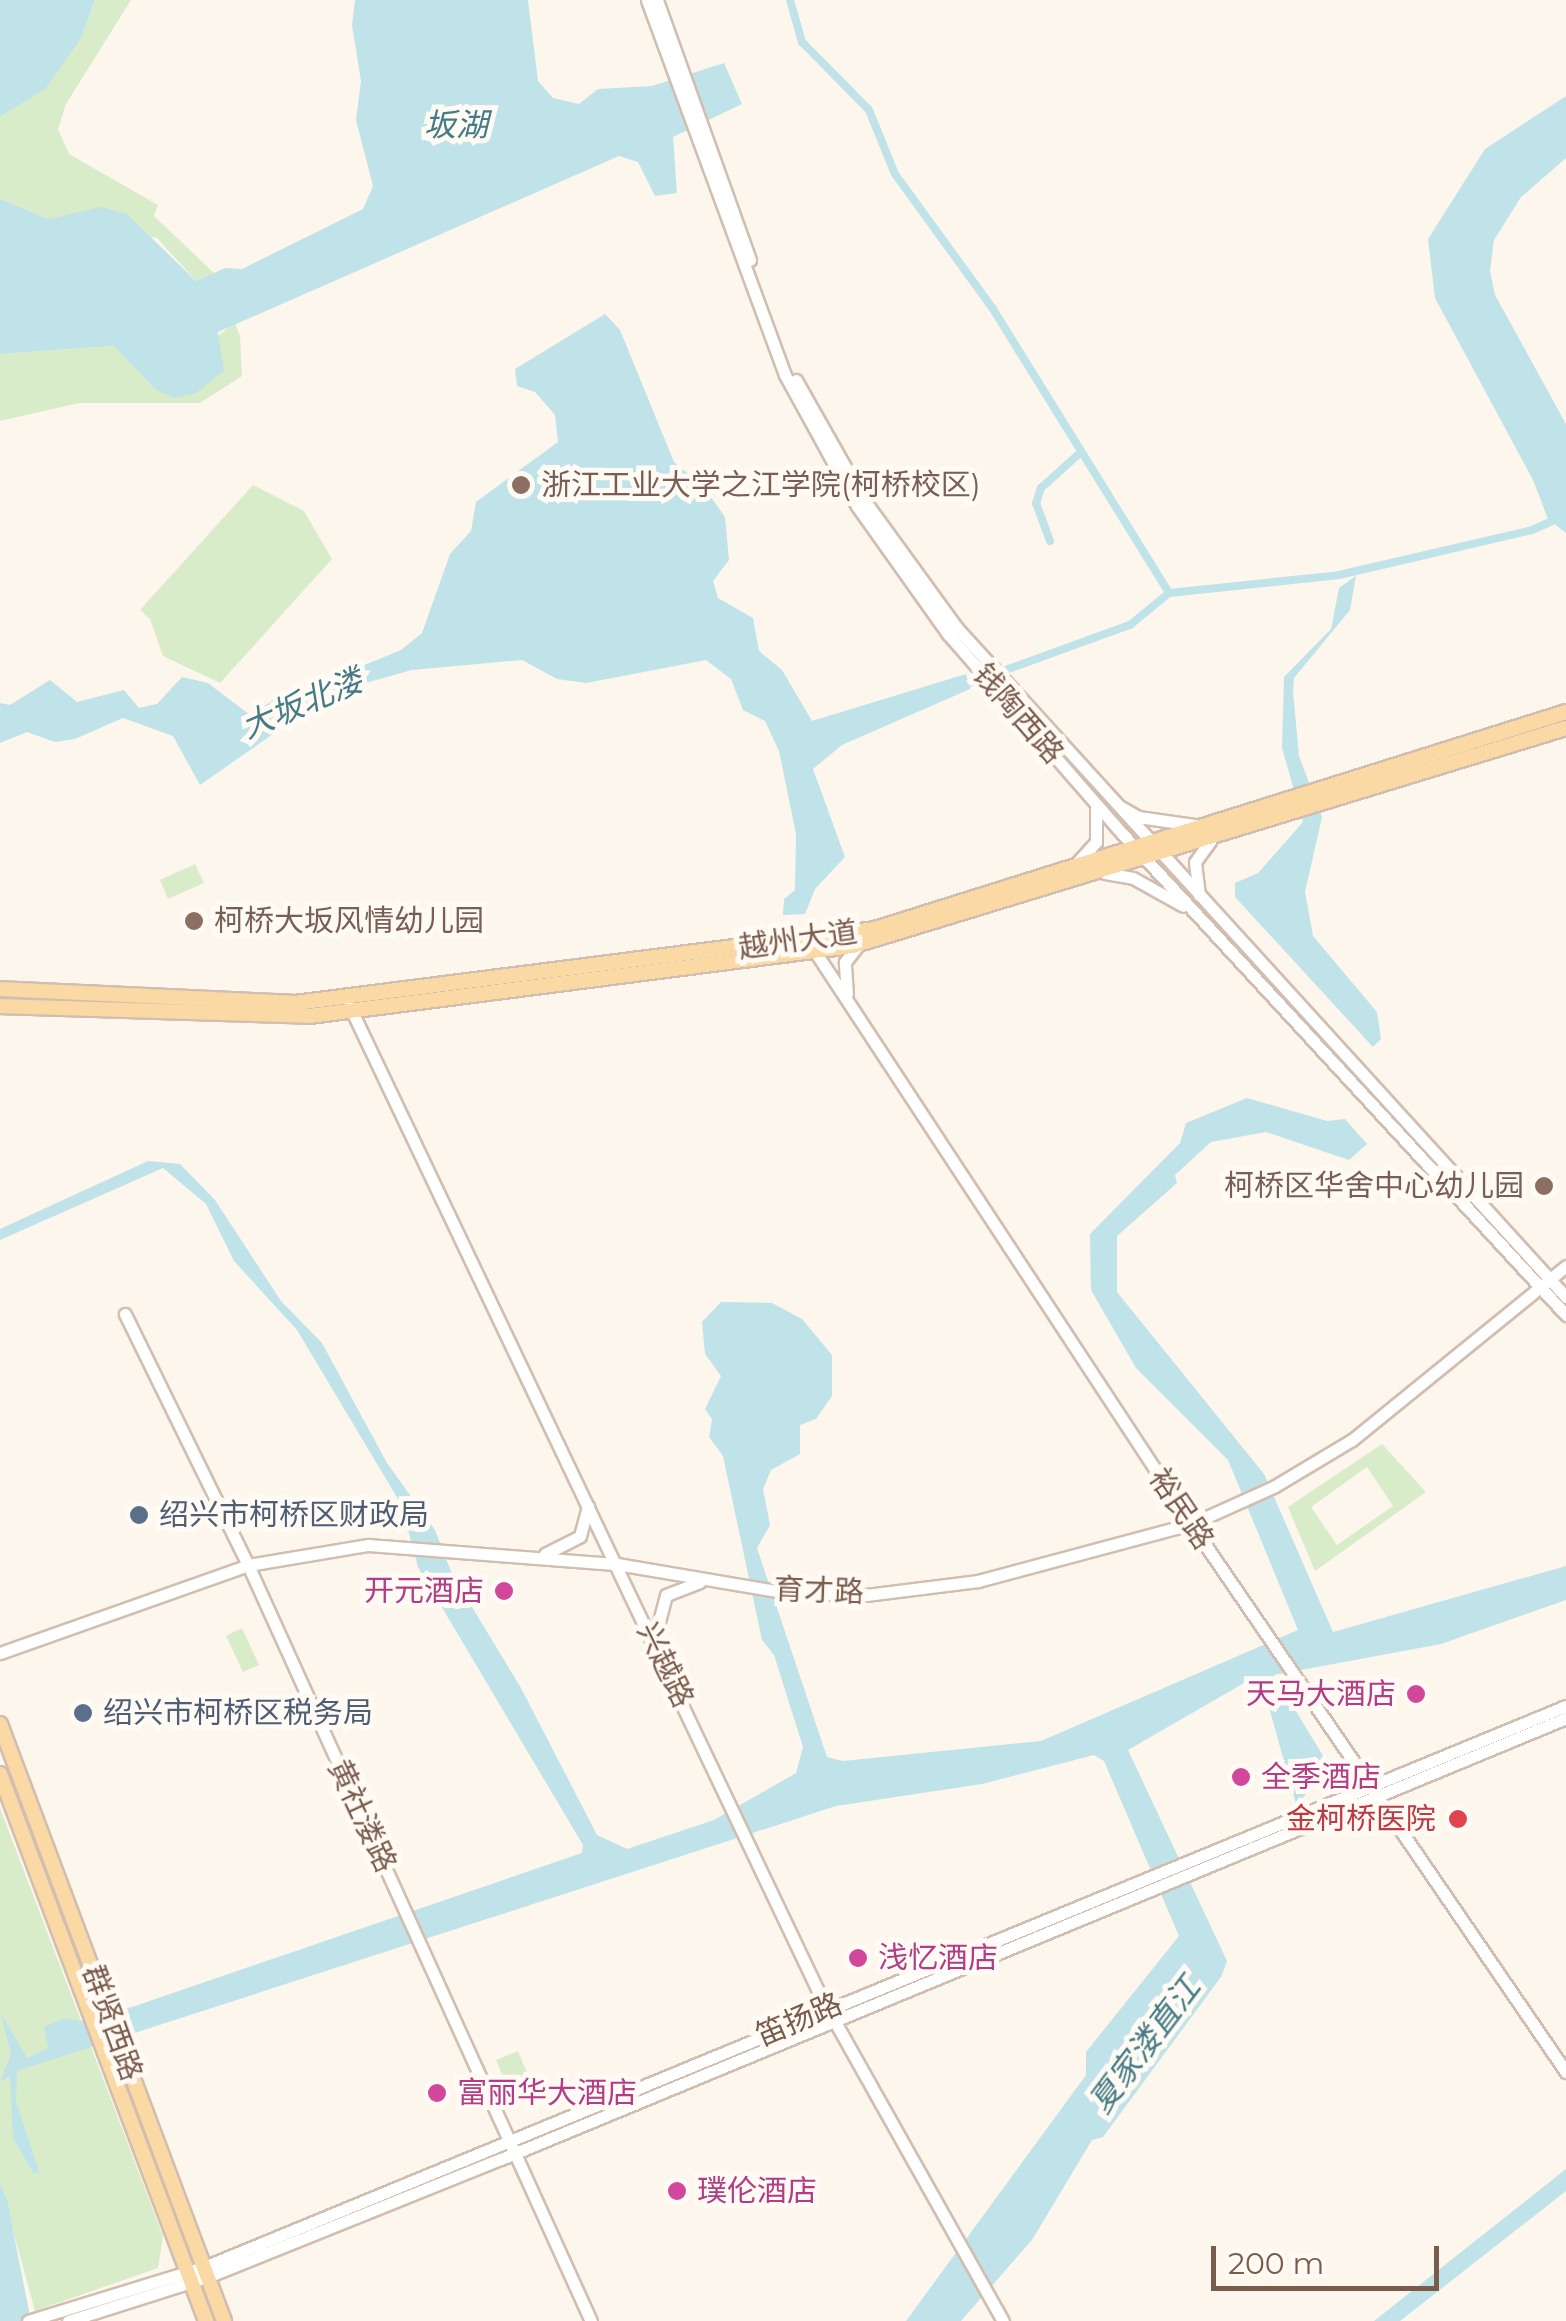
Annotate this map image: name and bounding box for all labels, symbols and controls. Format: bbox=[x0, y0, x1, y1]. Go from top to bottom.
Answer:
water label: 坂湖 bbox=[424, 106, 488, 144]
place label: 浙江工业大学之江学院(柯桥校区) bbox=[541, 467, 981, 503]
marker: 浙江工业大学之江学院(柯桥校区) bbox=[510, 474, 532, 496]
street label: 钱陶西路 bbox=[965, 657, 1071, 771]
water label: 大坂北溇 bbox=[236, 661, 368, 747]
place label: 柯桥大坂风情幼儿园 bbox=[214, 903, 484, 939]
marker: 柯桥大坂风情幼儿园 bbox=[183, 910, 205, 932]
street label: 越州大道 bbox=[736, 914, 860, 966]
place label: 柯桥区华舍中心幼儿园 bbox=[1224, 1168, 1524, 1204]
marker: 柯桥区华舍中心幼儿园 bbox=[1533, 1175, 1555, 1197]
street label: 裕民路 bbox=[1141, 1462, 1221, 1556]
place label: 绍兴市柯桥区财政局 bbox=[159, 1497, 429, 1533]
marker: 绍兴市柯桥区财政局 bbox=[128, 1504, 150, 1526]
street label: 育才路 bbox=[773, 1571, 865, 1611]
place label: 开元酒店 bbox=[364, 1573, 484, 1609]
marker: 开元酒店 bbox=[493, 1580, 515, 1602]
street label: 兴越路 bbox=[629, 1617, 701, 1713]
place label: 天马大酒店 bbox=[1246, 1676, 1396, 1712]
marker: 天马大酒店 bbox=[1405, 1683, 1427, 1705]
place label: 绍兴市柯桥区税务局 bbox=[103, 1695, 373, 1731]
marker: 绍兴市柯桥区税务局 bbox=[72, 1702, 94, 1724]
street label: 黄社溇路 bbox=[320, 1754, 404, 1878]
place label: 全季酒店 bbox=[1261, 1759, 1381, 1795]
marker: 全季酒店 bbox=[1230, 1766, 1252, 1788]
place label: 金柯桥医院 bbox=[1286, 1801, 1436, 1837]
marker: 金柯桥医院 bbox=[1445, 1806, 1471, 1832]
place label: 浅忆酒店 bbox=[878, 1940, 998, 1976]
marker: 浅忆酒店 bbox=[847, 1947, 869, 1969]
street label: 群贤西路 bbox=[75, 1960, 149, 2086]
water label: 夏家溇直江 bbox=[1082, 1970, 1208, 2120]
street label: 笛扬路 bbox=[751, 1986, 847, 2054]
place label: 富丽华大酒店 bbox=[457, 2075, 637, 2111]
marker: 富丽华大酒店 bbox=[426, 2082, 448, 2104]
place label: 璞伦酒店 bbox=[697, 2173, 817, 2209]
marker: 璞伦酒店 bbox=[666, 2180, 688, 2202]
scale bar bbox=[1216, 2226, 1444, 2288]
text: 200 m bbox=[1228, 2245, 1324, 2282]

